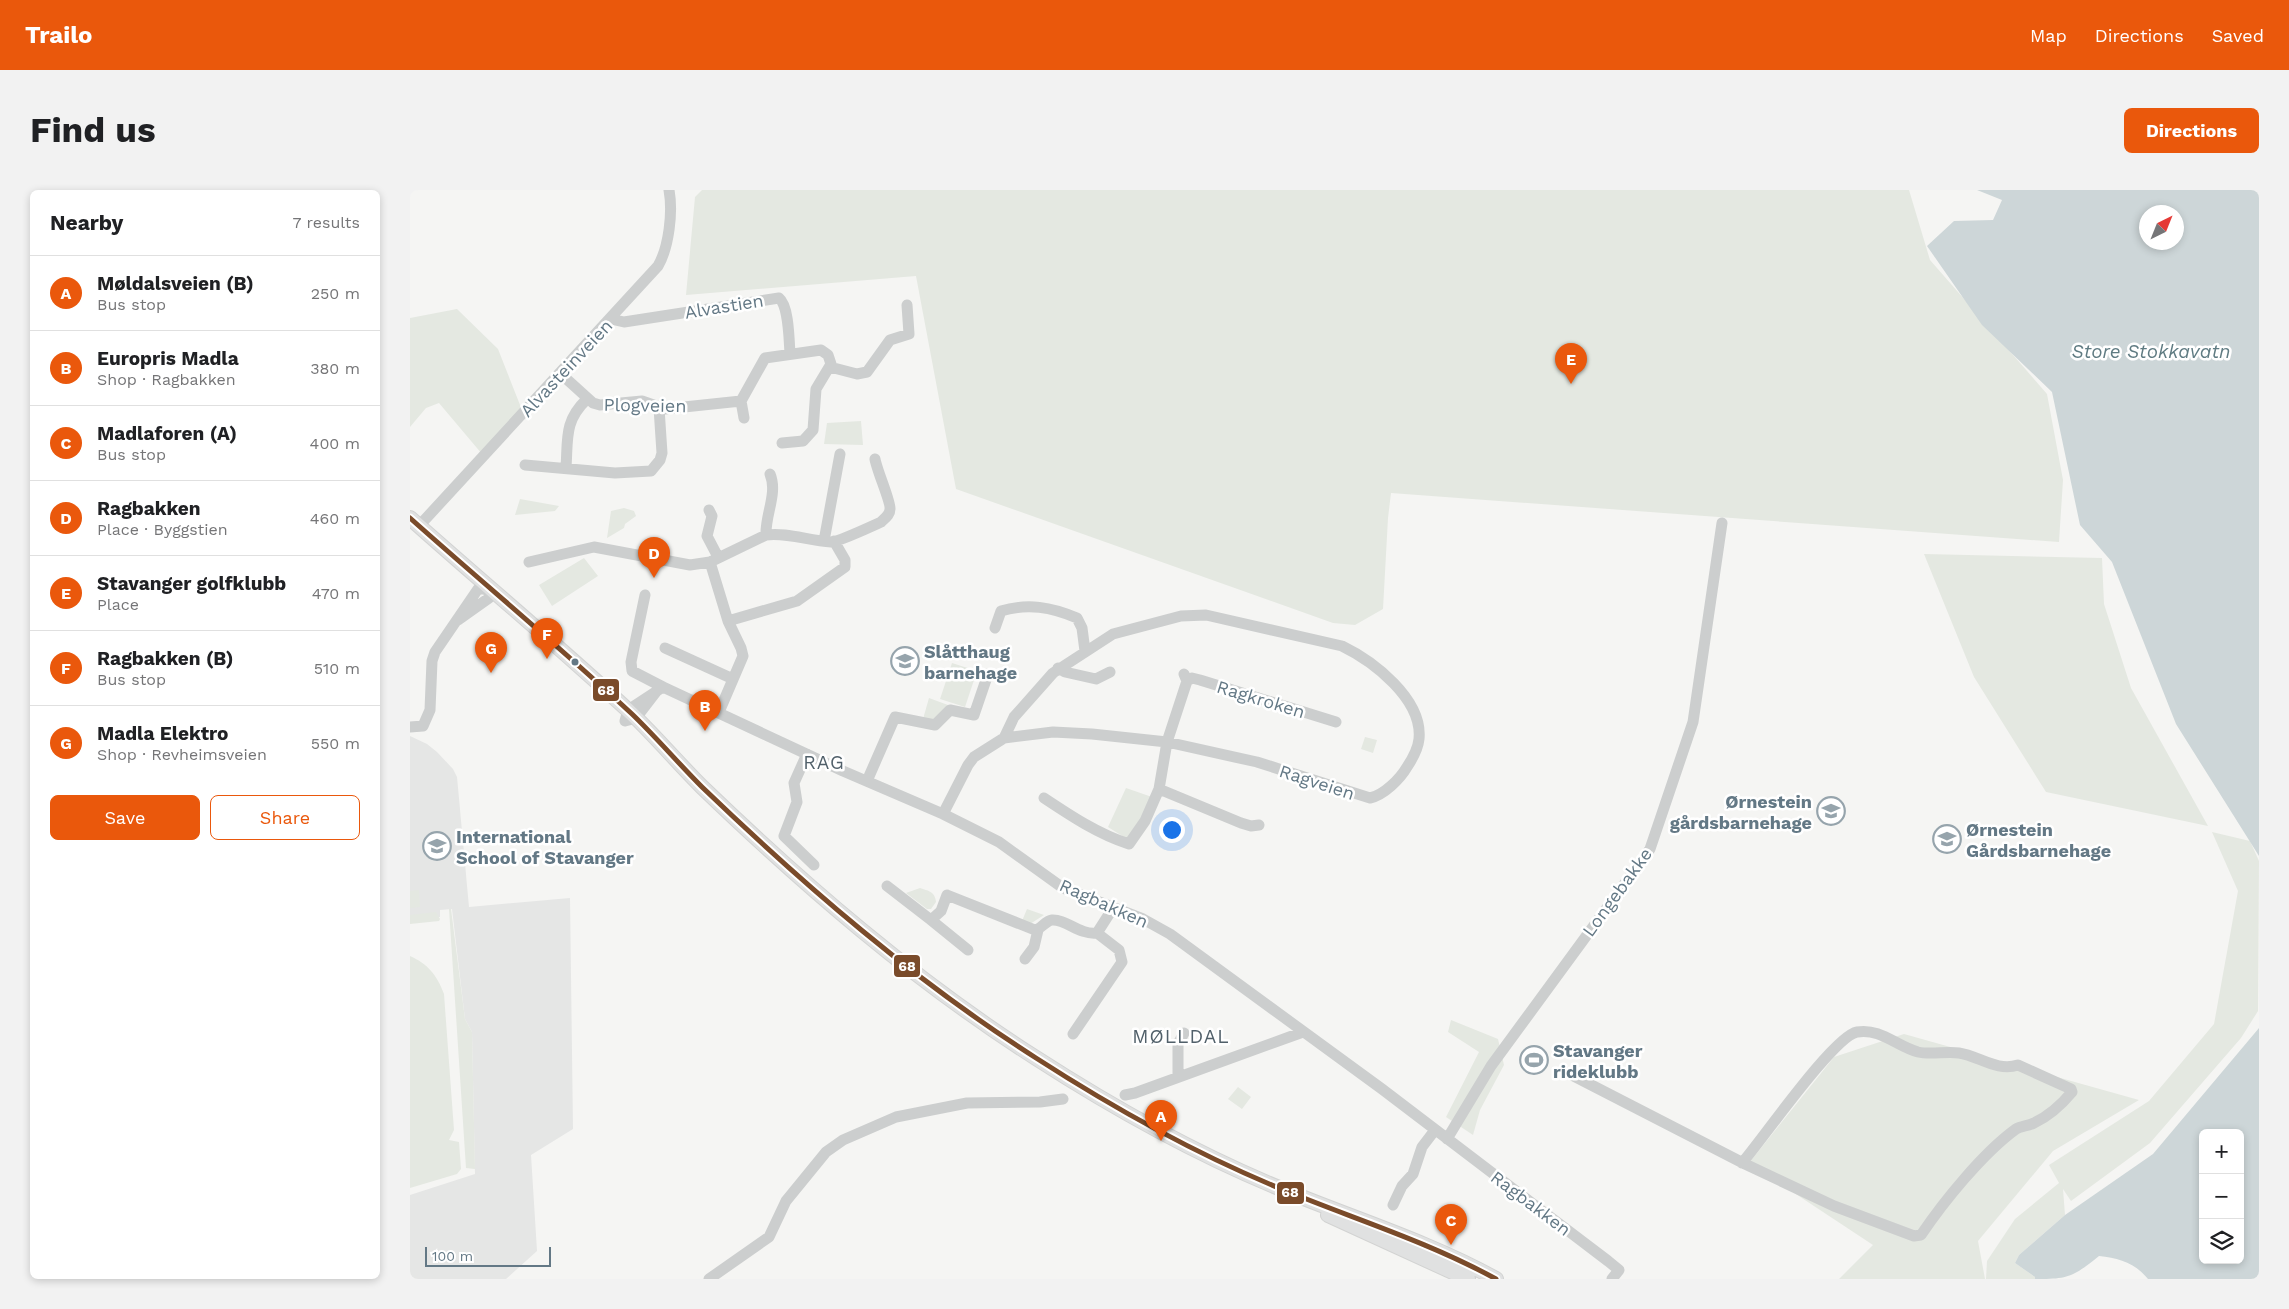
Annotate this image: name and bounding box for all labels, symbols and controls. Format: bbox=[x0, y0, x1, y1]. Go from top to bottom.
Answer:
text: Trailo bbox=[25, 21, 92, 49]
text: Map bbox=[2030, 25, 2067, 46]
text: Directions bbox=[2095, 25, 2184, 46]
text: Saved bbox=[2212, 25, 2264, 46]
button: Directions bbox=[2124, 108, 2259, 153]
text: Find us bbox=[30, 109, 156, 151]
north arrow bbox=[2139, 205, 2184, 250]
text: Nearby bbox=[50, 210, 123, 235]
text: 7 results bbox=[293, 213, 360, 232]
text: Møldalsveien (B) bbox=[97, 272, 254, 295]
text: A bbox=[61, 284, 71, 303]
text: 250 m bbox=[311, 284, 360, 303]
street label: Alvastien bbox=[683, 289, 765, 323]
text: Bus stop bbox=[97, 295, 166, 314]
street label: Alvasteinveien bbox=[516, 315, 616, 421]
water label: Store Stokkavatn bbox=[2072, 340, 2230, 363]
pin: E bbox=[1555, 343, 1587, 384]
text: Europris Madla bbox=[97, 347, 239, 370]
text: B bbox=[61, 359, 71, 378]
text: 380 m bbox=[310, 359, 360, 378]
text: Shop · Ragbakken bbox=[97, 370, 236, 389]
street label: Plogveien bbox=[603, 394, 687, 416]
text: Madlaforen (A) bbox=[97, 422, 237, 445]
text: C bbox=[61, 434, 71, 453]
text: 400 m bbox=[310, 434, 360, 453]
text: Bus stop bbox=[97, 445, 166, 464]
text: Ragbakken bbox=[97, 497, 201, 520]
text: D bbox=[60, 509, 72, 528]
text: 460 m bbox=[310, 509, 360, 528]
text: Place · Byggstien bbox=[97, 520, 228, 539]
pin: D bbox=[638, 537, 670, 578]
text: Stavanger golfklubb bbox=[97, 572, 286, 595]
text: E bbox=[61, 584, 71, 603]
text: 470 m bbox=[312, 584, 360, 603]
text: Place bbox=[97, 595, 139, 614]
pin: F bbox=[531, 618, 563, 659]
pin: G bbox=[475, 632, 507, 673]
place label: Slåtthaug barnehage bbox=[924, 641, 1017, 683]
school or university icon: Slåtthaug barnehage bbox=[890, 646, 920, 676]
text: Ragbakken (B) bbox=[97, 647, 234, 670]
unlabelled marker bbox=[570, 657, 580, 667]
text: F bbox=[61, 659, 71, 678]
text: 510 m bbox=[314, 659, 360, 678]
text: Bus stop bbox=[97, 670, 166, 689]
street label: Ragkroken bbox=[1214, 676, 1308, 722]
line badge: 68 bbox=[592, 678, 620, 702]
text: 68 bbox=[597, 682, 615, 698]
pin: B bbox=[689, 690, 721, 731]
text: Madla Elektro bbox=[97, 722, 228, 745]
text: G bbox=[60, 734, 72, 753]
text: 550 m bbox=[311, 734, 360, 753]
text: Shop · Revheimsveien bbox=[97, 745, 267, 764]
district label: RAG bbox=[803, 751, 845, 774]
street label: Ragveien bbox=[1277, 760, 1357, 804]
place label: Ørnestein gårdsbarnehage bbox=[1670, 791, 1812, 833]
button: Save bbox=[50, 795, 200, 840]
button: Share bbox=[210, 795, 360, 840]
school or university icon: Ørnestein gårdsbarnehage bbox=[1816, 796, 1846, 826]
your location bbox=[1159, 817, 1185, 843]
place label: Ørnestein Gårdsbarnehage bbox=[1966, 819, 2111, 861]
school or university icon: Ørnestein Gårdsbarnehage bbox=[1932, 824, 1962, 854]
place label: International School of Stavanger bbox=[456, 826, 634, 868]
school or university icon: International School of Stavanger bbox=[422, 831, 452, 861]
street label: Longebakke bbox=[1578, 844, 1656, 940]
street label: Ragbakken bbox=[1056, 874, 1152, 932]
line badge: 68 bbox=[893, 954, 921, 978]
text: 68 bbox=[898, 958, 916, 974]
district label: MØLLDAL bbox=[1132, 1025, 1230, 1048]
place label: Stavanger rideklubb bbox=[1553, 1040, 1643, 1082]
sports icon: Stavanger rideklubb bbox=[1519, 1045, 1549, 1075]
pin: A bbox=[1145, 1100, 1177, 1141]
map controls bbox=[2199, 1129, 2244, 1264]
button: + bbox=[2199, 1129, 2244, 1174]
street label: Ragbakken bbox=[1487, 1166, 1575, 1240]
button: − bbox=[2199, 1174, 2244, 1219]
line badge: 68 bbox=[1276, 1181, 1305, 1205]
text: 68 bbox=[1281, 1184, 1299, 1200]
pin: C bbox=[1435, 1204, 1467, 1245]
button: layers bbox=[2199, 1219, 2244, 1264]
scale bar bbox=[425, 1244, 551, 1267]
text: 100 m bbox=[432, 1248, 473, 1264]

